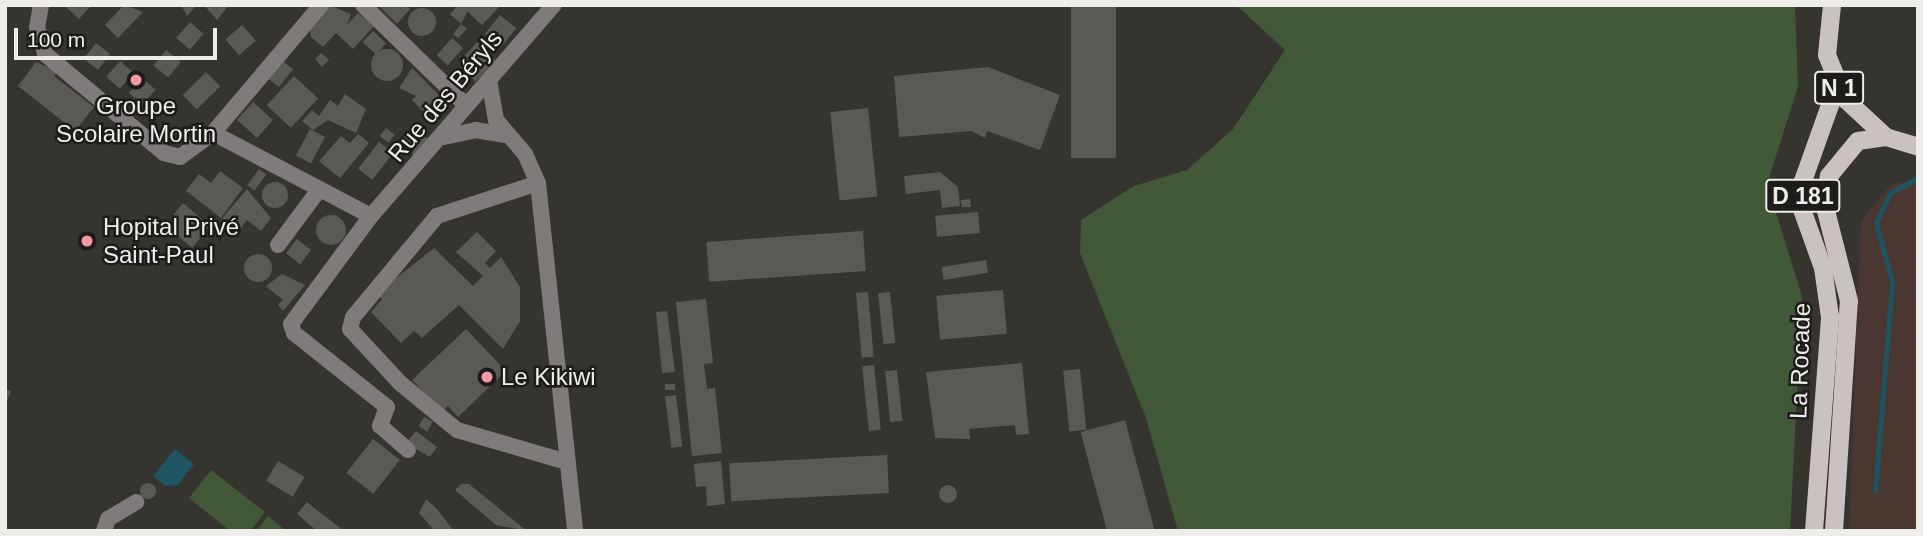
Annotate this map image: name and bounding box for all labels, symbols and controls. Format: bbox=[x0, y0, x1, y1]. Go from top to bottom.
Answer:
scale bar bbox=[18, 14, 220, 58]
street label: Rue des Béryls bbox=[382, 24, 508, 168]
text: 100 m bbox=[27, 28, 85, 51]
road number: N 1 bbox=[1813, 68, 1865, 108]
marker: Groupe Scolaire Mortin bbox=[128, 72, 144, 88]
place label: Groupe Scolaire Mortin bbox=[56, 92, 216, 148]
road number: D 181 bbox=[1764, 176, 1842, 216]
place label: Hopital Privé Saint-Paul bbox=[103, 213, 239, 269]
marker: Hopital Privé Saint-Paul bbox=[77, 231, 97, 251]
street label: La Rocade bbox=[1784, 302, 1816, 420]
place label: Le Kikiwi bbox=[501, 363, 596, 391]
marker: Le Kikiwi bbox=[479, 369, 495, 385]

